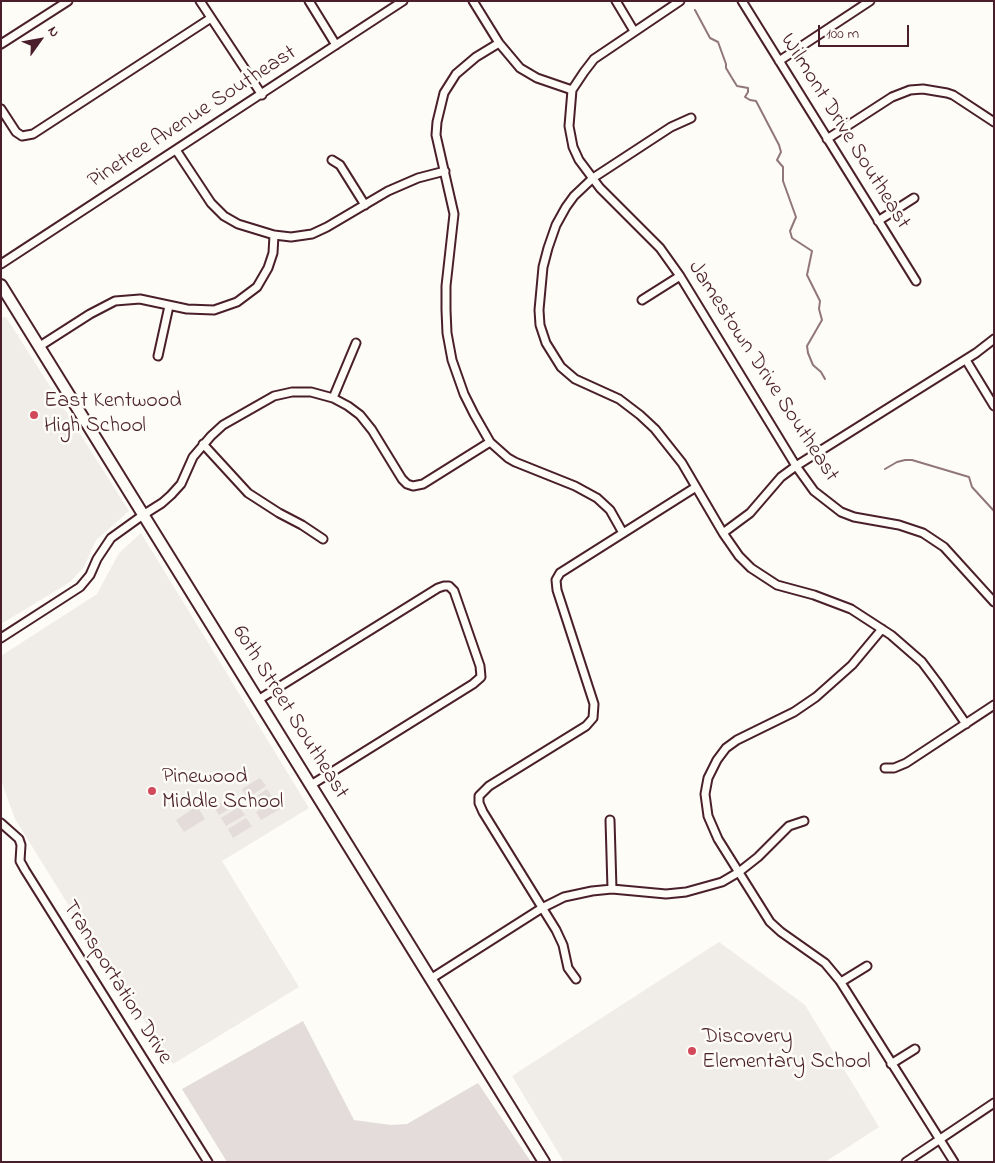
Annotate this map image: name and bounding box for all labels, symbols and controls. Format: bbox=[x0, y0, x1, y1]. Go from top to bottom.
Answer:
north arrow bbox=[15, 15, 65, 65]
scale bar bbox=[820, 15, 911, 47]
text: N bbox=[42, 22, 65, 41]
text: 100 m bbox=[826, 23, 859, 45]
street label: Wilmont Drive Southeast bbox=[773, 29, 915, 235]
street label: Pinetree Avenue Southeast bbox=[84, 41, 302, 195]
street label: Jamestown Drive Southeast bbox=[681, 257, 843, 487]
place label: East Kentwood High School bbox=[44, 389, 182, 441]
marker: East Kentwood High School bbox=[28, 409, 40, 421]
street label: 60th Street Southeast bbox=[225, 621, 353, 805]
place label: Pinewood Middle School bbox=[162, 765, 283, 816]
marker: Pinewood Middle School bbox=[146, 785, 158, 797]
street label: Transportation Drive bbox=[55, 896, 177, 1070]
place label: Discovery Elementary School bbox=[702, 1025, 871, 1076]
marker: Discovery Elementary School bbox=[686, 1045, 698, 1057]

